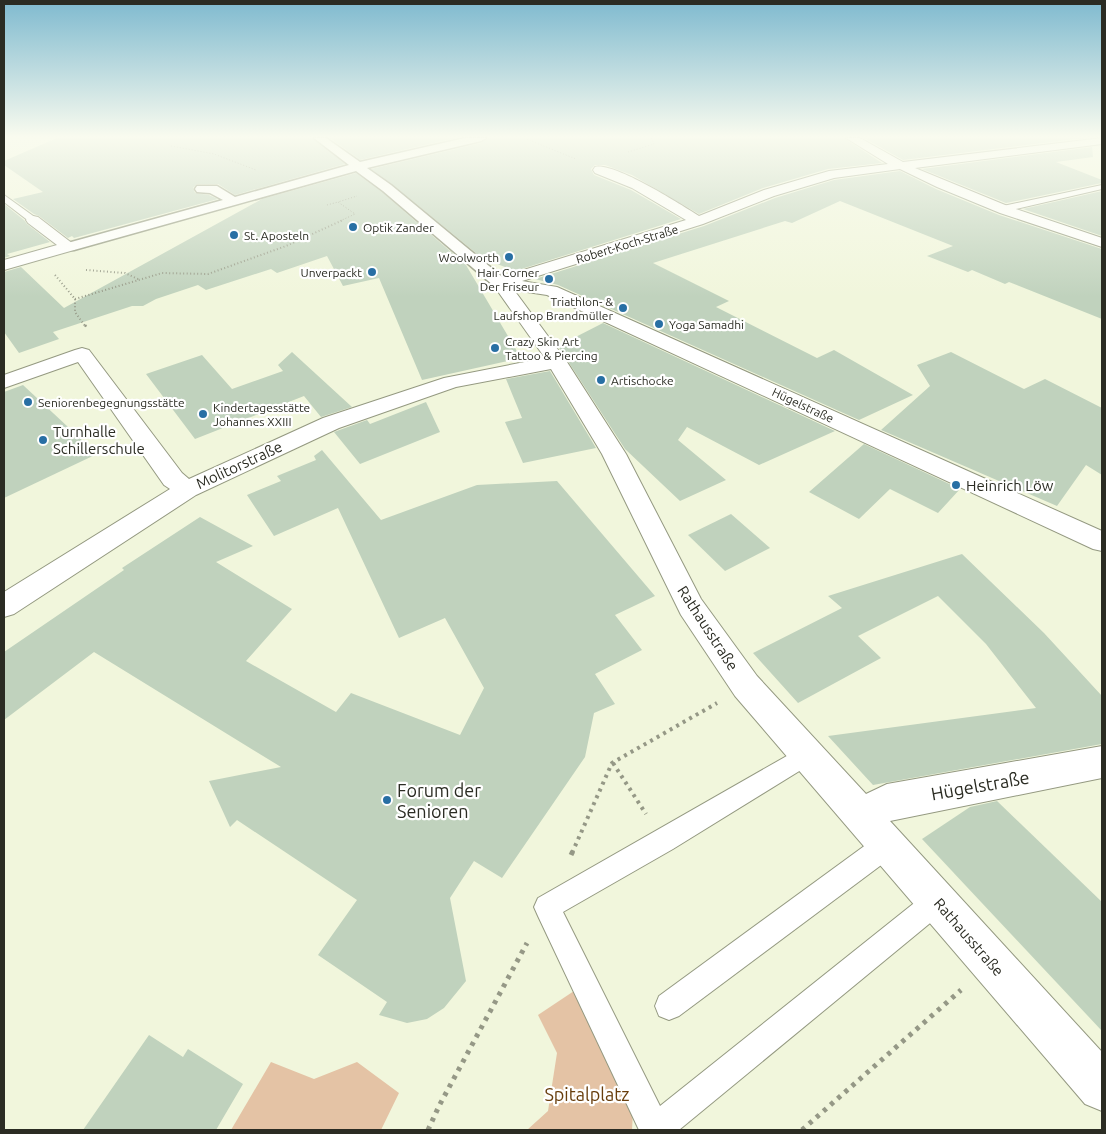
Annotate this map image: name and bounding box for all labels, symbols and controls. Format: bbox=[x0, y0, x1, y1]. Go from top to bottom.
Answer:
marker: Optik Zander bbox=[347, 221, 359, 233]
place label: Optik Zander bbox=[363, 221, 434, 234]
street label: Robert-Koch-Straße bbox=[574, 222, 680, 266]
marker: St. Aposteln bbox=[228, 229, 240, 241]
place label: St. Aposteln bbox=[244, 229, 309, 242]
place label: Woolworth bbox=[438, 251, 499, 264]
marker: Woolworth bbox=[503, 251, 515, 263]
place label: Unverpackt bbox=[300, 266, 362, 279]
marker: Unverpackt bbox=[366, 266, 378, 278]
place label: Hair Corner Der Friseur bbox=[477, 266, 539, 293]
marker: Hair Corner Der Friseur bbox=[543, 273, 555, 285]
place label: Triathlon- & Laufshop Brandmüller bbox=[494, 295, 613, 322]
marker: Triathlon- & Laufshop Brandmüller bbox=[617, 302, 629, 314]
marker: Yoga Samadhi bbox=[653, 318, 665, 330]
place label: Yoga Samadhi bbox=[669, 318, 744, 331]
place label: Crazy Skin Art Tattoo & Piercing bbox=[505, 335, 598, 362]
marker: Crazy Skin Art Tattoo & Piercing bbox=[489, 342, 501, 354]
marker: Artischocke bbox=[595, 374, 607, 386]
place label: Artischocke bbox=[611, 374, 674, 387]
street label: Hügelstraße bbox=[770, 385, 836, 425]
marker: Seniorenbegegnungsstätte bbox=[22, 396, 34, 408]
place label: Seniorenbegegnungsstätte bbox=[38, 396, 185, 409]
place label: Kindertagesstätte Johannes XXIII bbox=[213, 401, 310, 428]
marker: Kindertagesstätte Johannes XXIII bbox=[197, 408, 209, 420]
place label: Turnhalle Schillerschule bbox=[53, 423, 145, 457]
marker: Turnhalle Schillerschule bbox=[37, 434, 49, 446]
street label: Molitorstraße bbox=[193, 438, 285, 492]
place label: Heinrich Löw bbox=[966, 477, 1054, 494]
marker: Heinrich Löw bbox=[950, 479, 962, 491]
street label: Rathausstraße bbox=[674, 583, 742, 673]
street label: Hügelstraße bbox=[929, 767, 1031, 803]
place label: Forum der Senioren bbox=[397, 780, 481, 821]
marker: Forum der Senioren bbox=[381, 794, 393, 806]
street label: Rathausstraße bbox=[931, 895, 1007, 979]
park label: Spitalplatz bbox=[544, 1084, 630, 1104]

